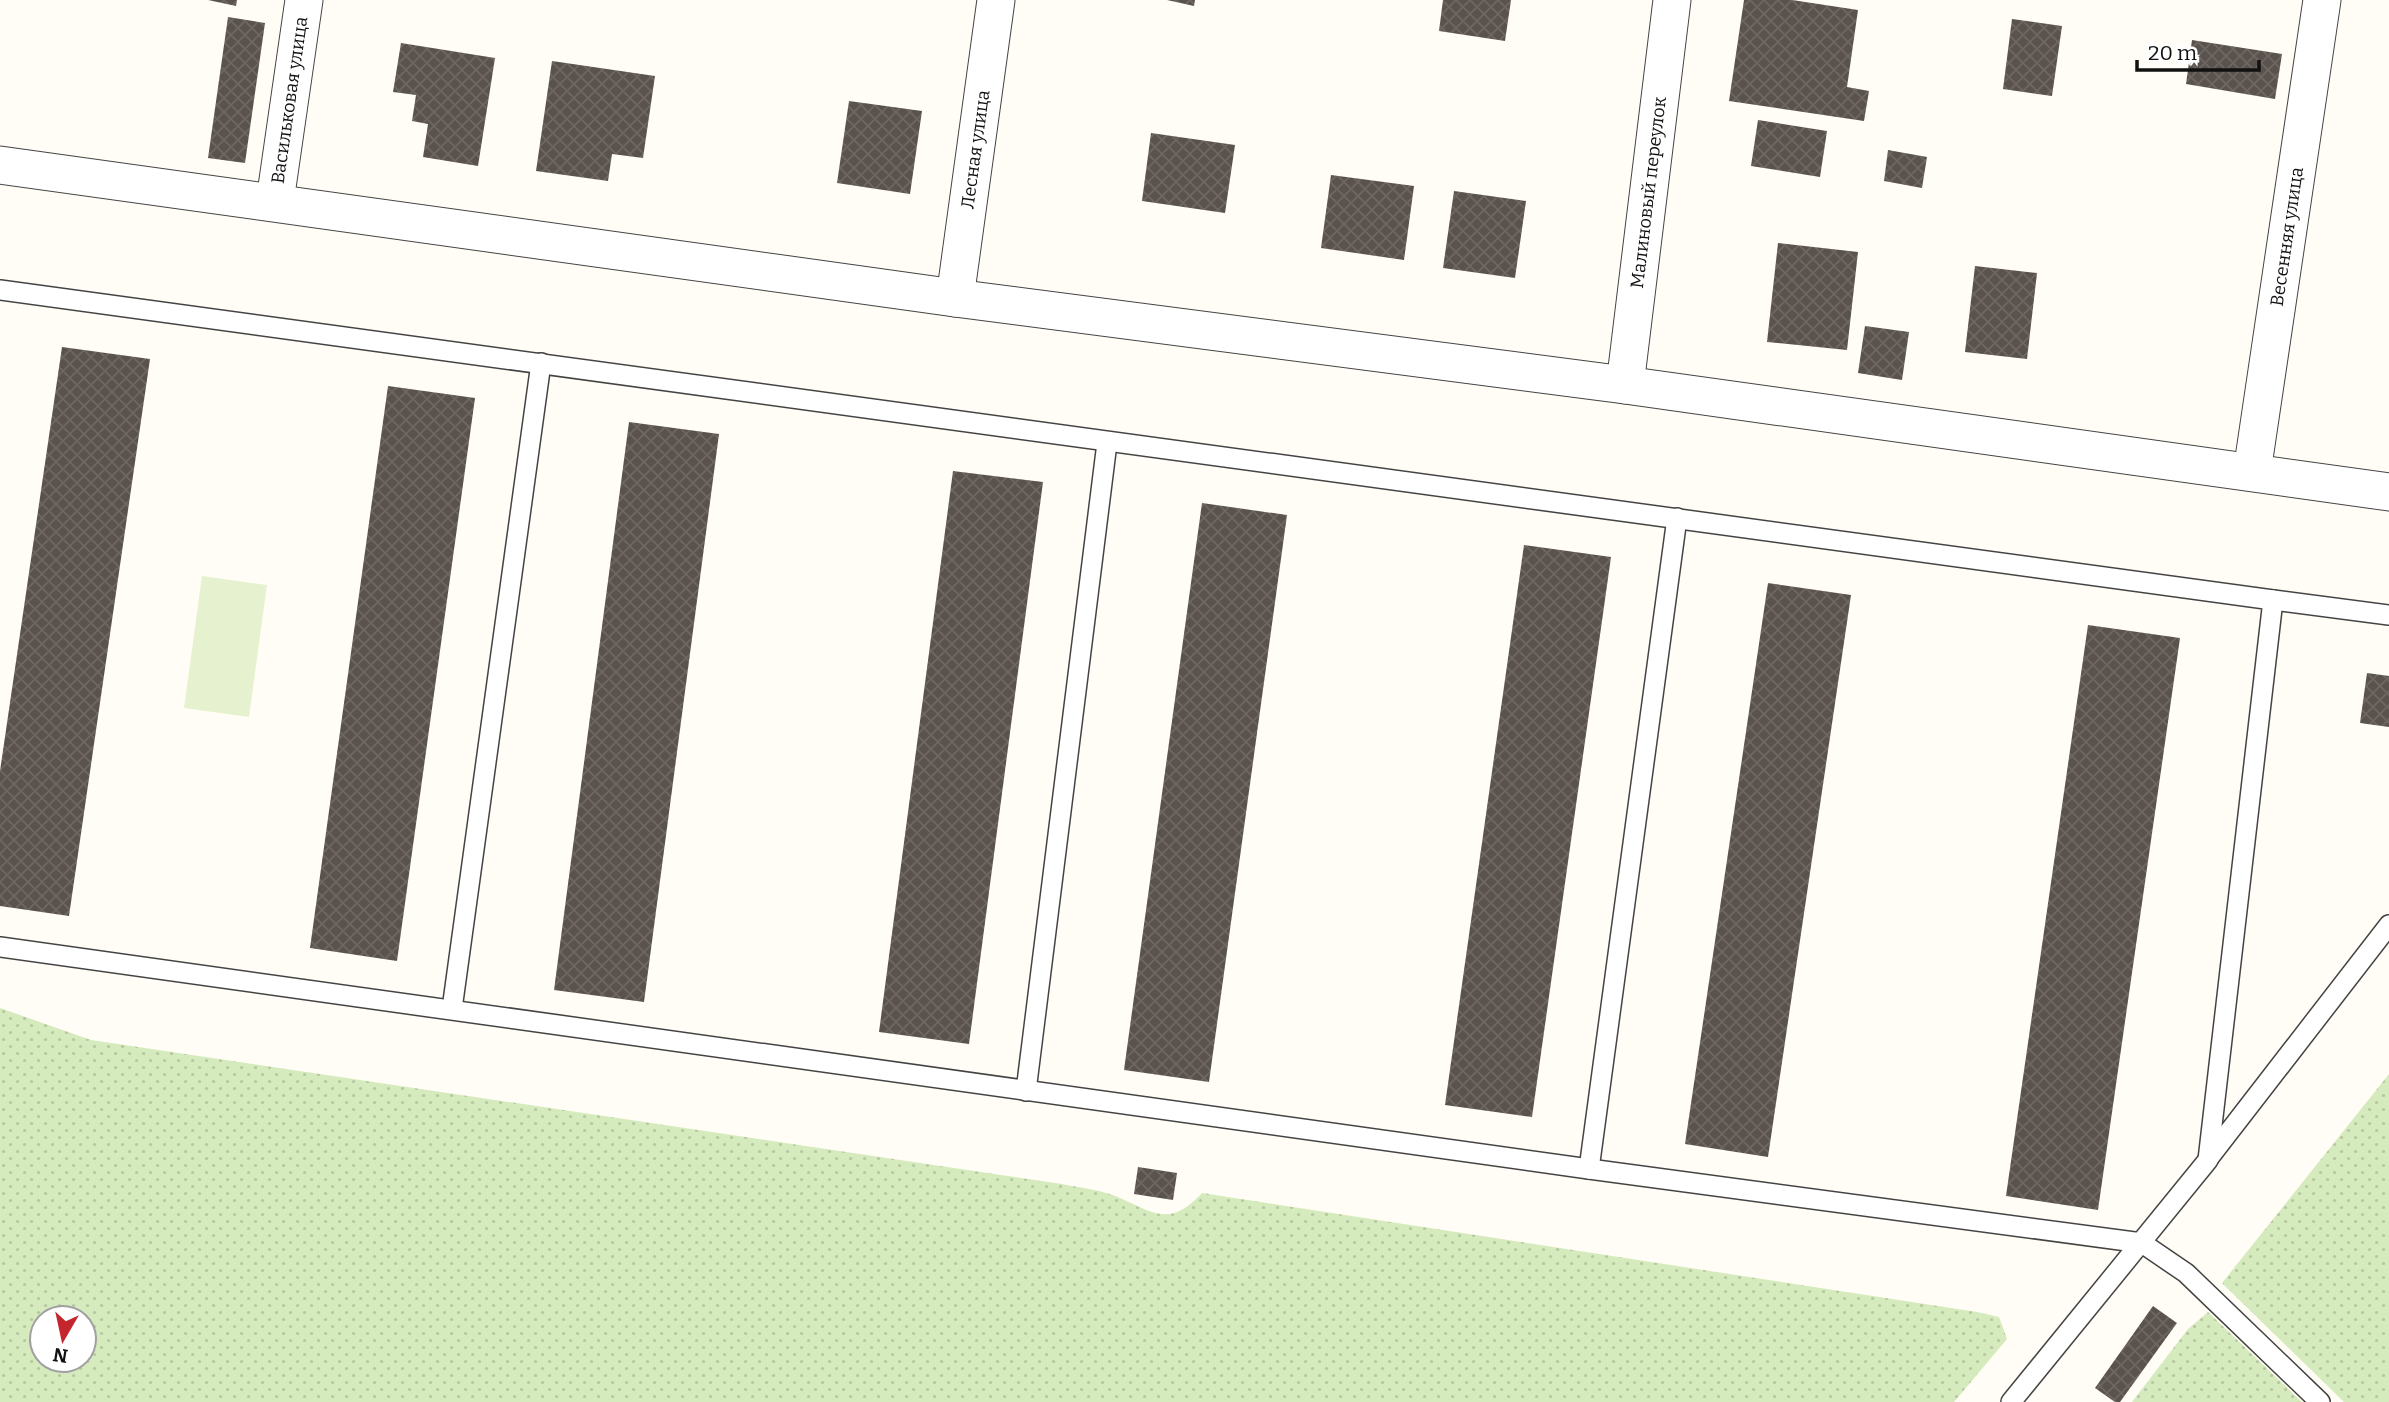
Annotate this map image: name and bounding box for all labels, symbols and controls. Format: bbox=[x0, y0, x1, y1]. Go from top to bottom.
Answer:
street label: Васильковая улица bbox=[267, 15, 313, 185]
scale bar bbox=[2137, 28, 2260, 72]
text: 20 m bbox=[2148, 40, 2197, 66]
street label: Лесная улица bbox=[956, 88, 995, 210]
street label: Малиновый переулок bbox=[1626, 95, 1671, 290]
street label: Весенняя улица bbox=[2266, 165, 2308, 308]
north arrow bbox=[28, 1304, 98, 1374]
text: N bbox=[51, 1343, 69, 1368]

